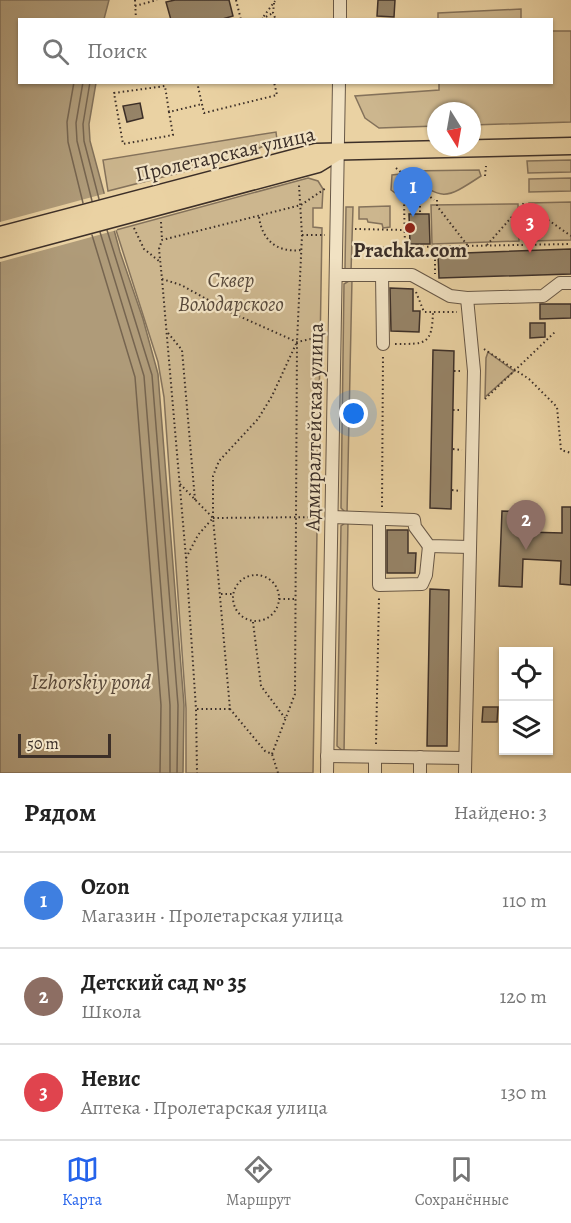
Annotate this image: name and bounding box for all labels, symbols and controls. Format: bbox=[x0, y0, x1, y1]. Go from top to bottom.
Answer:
search box bbox=[18, 18, 553, 84]
icon: search bbox=[39, 35, 72, 68]
text: Поиск bbox=[87, 36, 147, 66]
north arrow bbox=[427, 102, 481, 156]
street label: Пролетарская улица bbox=[132, 120, 318, 188]
pin: 1 bbox=[394, 168, 432, 217]
pin: 3 bbox=[510, 204, 550, 253]
marker: Prachka.com bbox=[403, 221, 417, 235]
place label: Prachka.com bbox=[353, 236, 467, 264]
park label: Сквер Володарского bbox=[178, 266, 284, 318]
street label: Адмиралтейская улица bbox=[298, 322, 330, 532]
your location bbox=[339, 399, 368, 428]
pin: 2 bbox=[506, 500, 546, 550]
map controls bbox=[499, 647, 553, 755]
button: locate bbox=[499, 647, 553, 701]
water label: Izhorskiy pond bbox=[31, 667, 151, 697]
button: layers bbox=[499, 701, 553, 755]
scale bar bbox=[18, 731, 111, 758]
text: 50 m bbox=[27, 733, 59, 755]
text: Рядом bbox=[24, 795, 96, 830]
text: Найдено: 3 bbox=[454, 799, 547, 826]
text: Ozon bbox=[81, 872, 130, 902]
text: 1 bbox=[40, 887, 47, 914]
text: 110 m bbox=[502, 887, 547, 914]
text: Магазин · Пролетарская улица bbox=[81, 902, 343, 929]
text: Детский сад № 35 bbox=[81, 968, 247, 998]
text: 2 bbox=[39, 983, 48, 1010]
text: 120 m bbox=[499, 983, 547, 1010]
text: Школа bbox=[81, 998, 141, 1025]
text: Невис bbox=[81, 1064, 141, 1094]
text: 3 bbox=[39, 1079, 48, 1106]
text: 130 m bbox=[501, 1079, 547, 1106]
text: Аптека · Пролетарская улица bbox=[81, 1094, 328, 1121]
tab: Карта bbox=[62, 1153, 102, 1211]
tab: Маршрут bbox=[226, 1153, 291, 1211]
tab: Сохранённые bbox=[415, 1153, 509, 1211]

